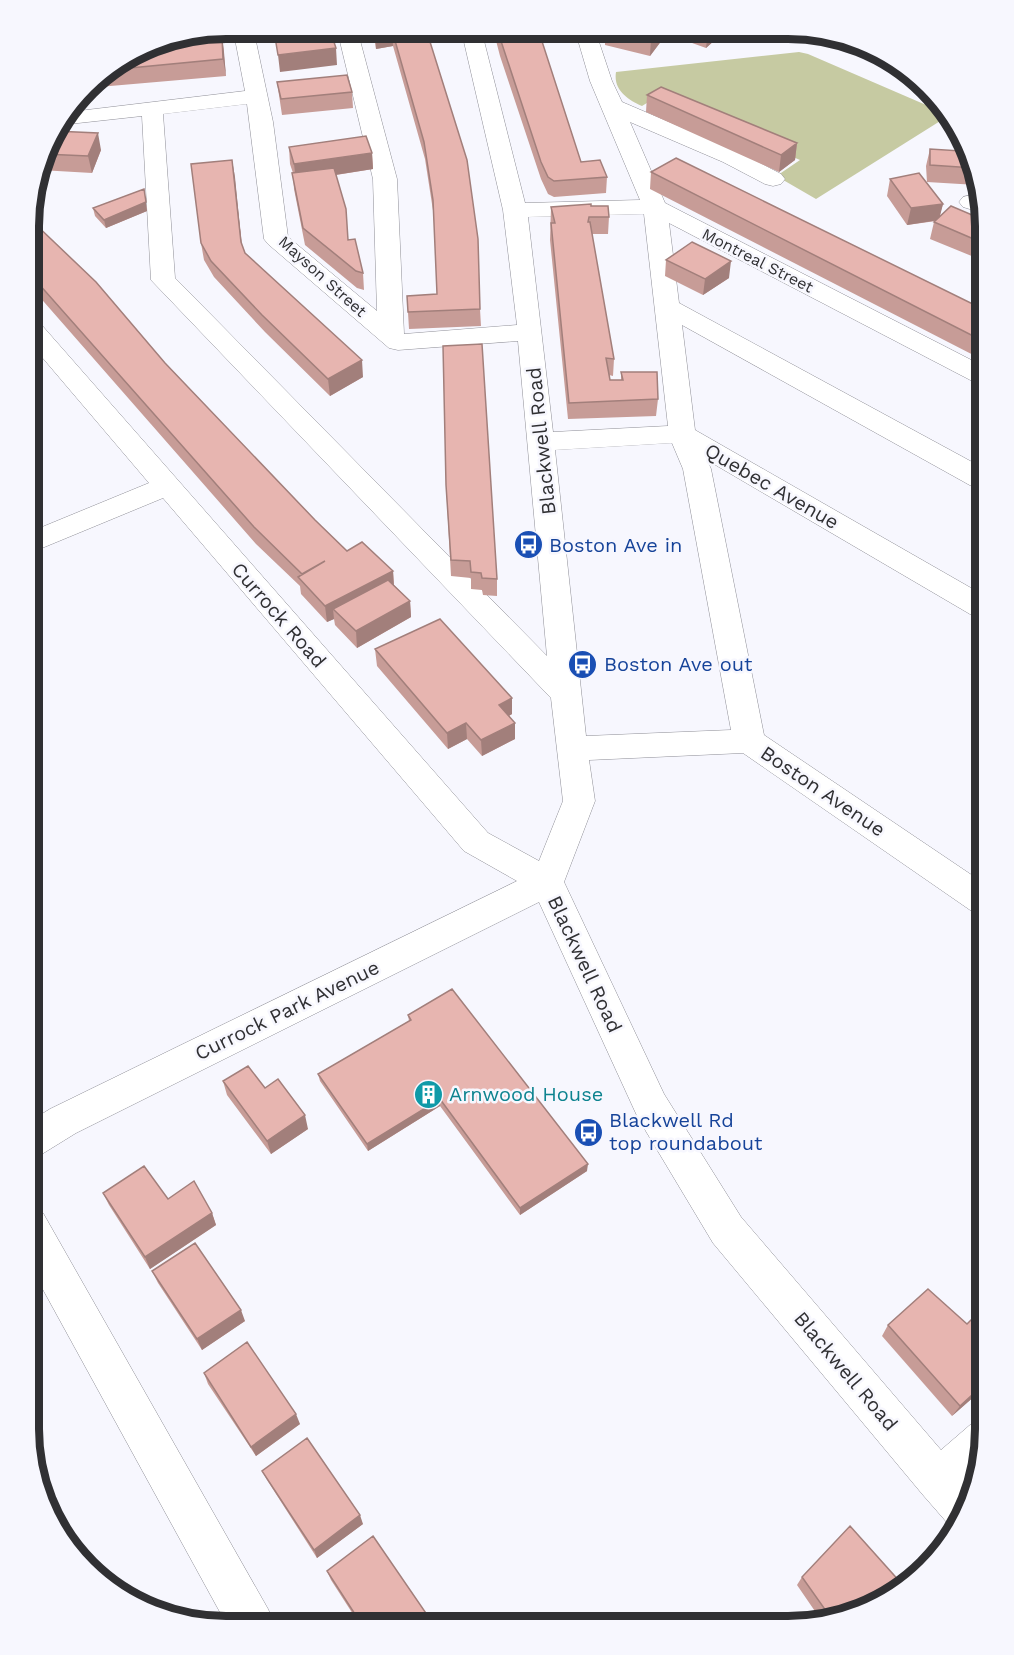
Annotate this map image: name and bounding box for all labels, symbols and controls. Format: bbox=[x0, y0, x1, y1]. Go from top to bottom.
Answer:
street label: Montreal Street bbox=[699, 224, 817, 297]
street label: Mayson Street bbox=[275, 232, 371, 321]
street label: Blackwell Road bbox=[521, 366, 561, 516]
street label: Quebec Avenue bbox=[701, 438, 843, 534]
bus stop icon: Boston Ave in bbox=[512, 529, 544, 561]
place label: Boston Ave in bbox=[549, 533, 682, 557]
street label: Currock Road bbox=[227, 557, 331, 673]
bus stop icon: Boston Ave out bbox=[567, 648, 599, 680]
place label: Boston Ave out bbox=[604, 652, 753, 676]
street label: Boston Avenue bbox=[756, 740, 890, 842]
street label: Blackwell Road bbox=[543, 892, 627, 1036]
street label: Currock Park Avenue bbox=[191, 955, 383, 1065]
building icon: Arnwood House bbox=[412, 1078, 444, 1110]
place label: Arnwood House bbox=[449, 1082, 603, 1106]
place label: Blackwell Rd top roundabout bbox=[609, 1108, 763, 1155]
bus stop icon: Blackwell Rd top roundabout bbox=[572, 1116, 604, 1148]
street label: Blackwell Road bbox=[789, 1307, 903, 1435]

